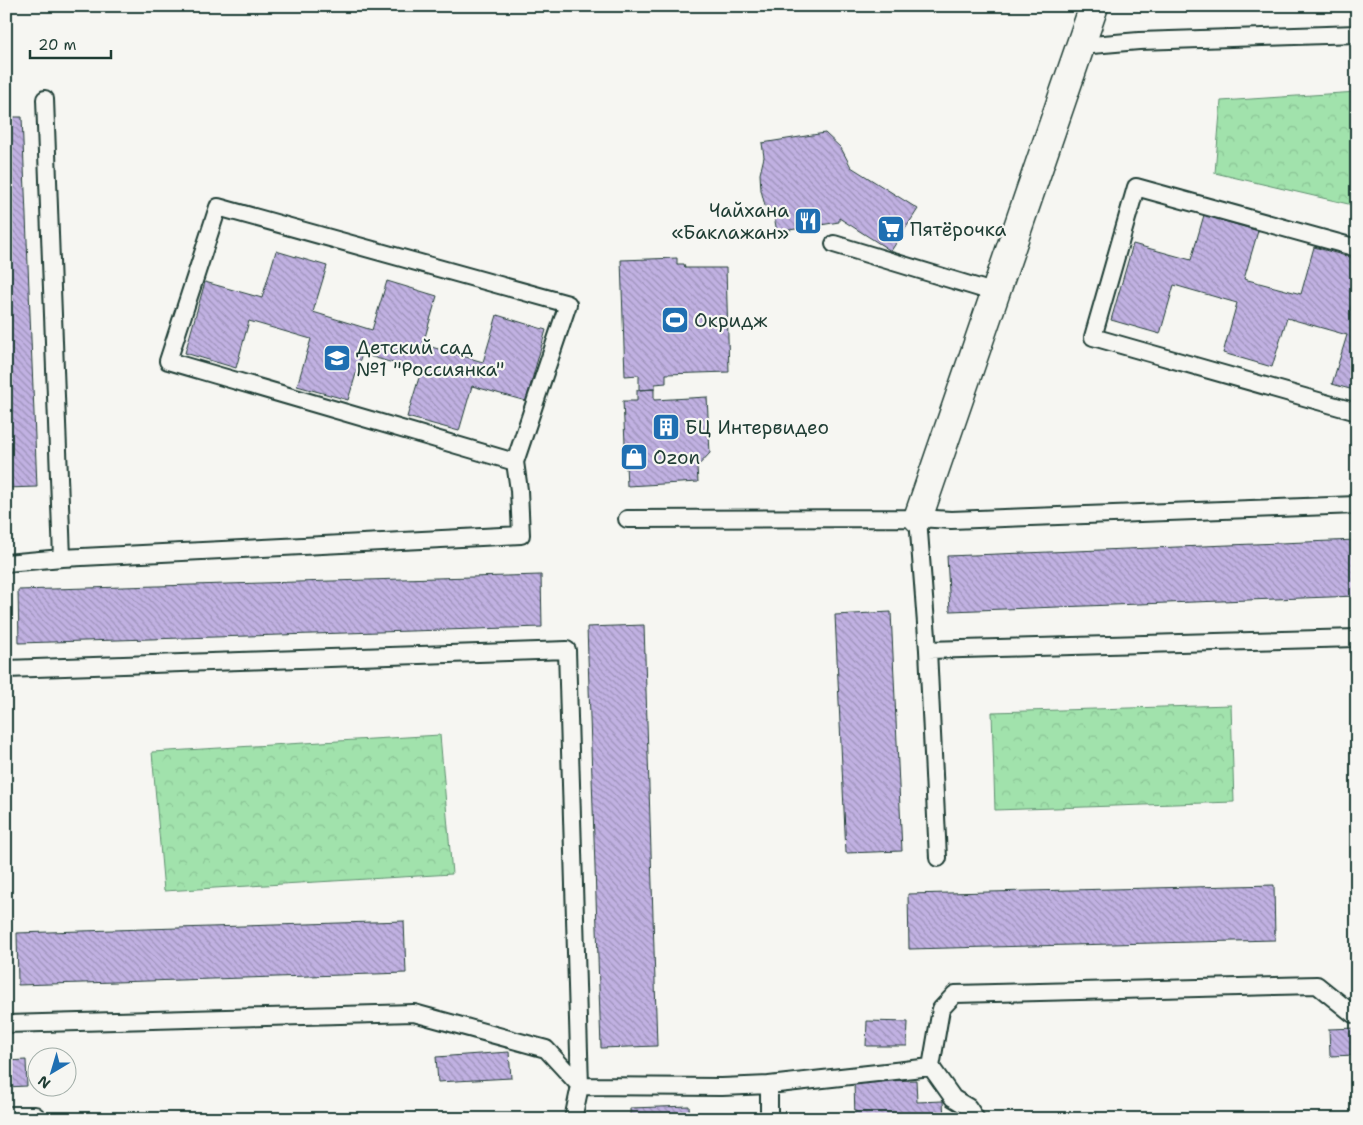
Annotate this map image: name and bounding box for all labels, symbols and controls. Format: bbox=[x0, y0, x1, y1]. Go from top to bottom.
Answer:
scale bar bbox=[30, 28, 111, 60]
text: 20 m bbox=[38, 35, 77, 55]
place label: Чайхана «Баклажан» bbox=[672, 198, 789, 245]
restaurant icon: Чайхана «Баклажан» bbox=[793, 206, 823, 236]
supermarket icon: Пятёрочка bbox=[876, 214, 906, 244]
place label: Пятёрочка bbox=[910, 217, 1006, 242]
sports icon: Окридж bbox=[660, 305, 690, 335]
place label: Окридж bbox=[694, 308, 768, 333]
place label: Детский сад №1 "Россиянка" bbox=[356, 335, 504, 382]
school or university icon: Детский сад №1 "Россиянка" bbox=[322, 343, 352, 373]
building icon: БЦ Интервидео bbox=[651, 412, 681, 442]
place label: БЦ Интервидео bbox=[685, 415, 829, 440]
shop icon: Ozon bbox=[619, 442, 649, 472]
place label: Ozon bbox=[653, 445, 700, 470]
north arrow bbox=[28, 1048, 78, 1098]
text: N bbox=[34, 1072, 54, 1093]

